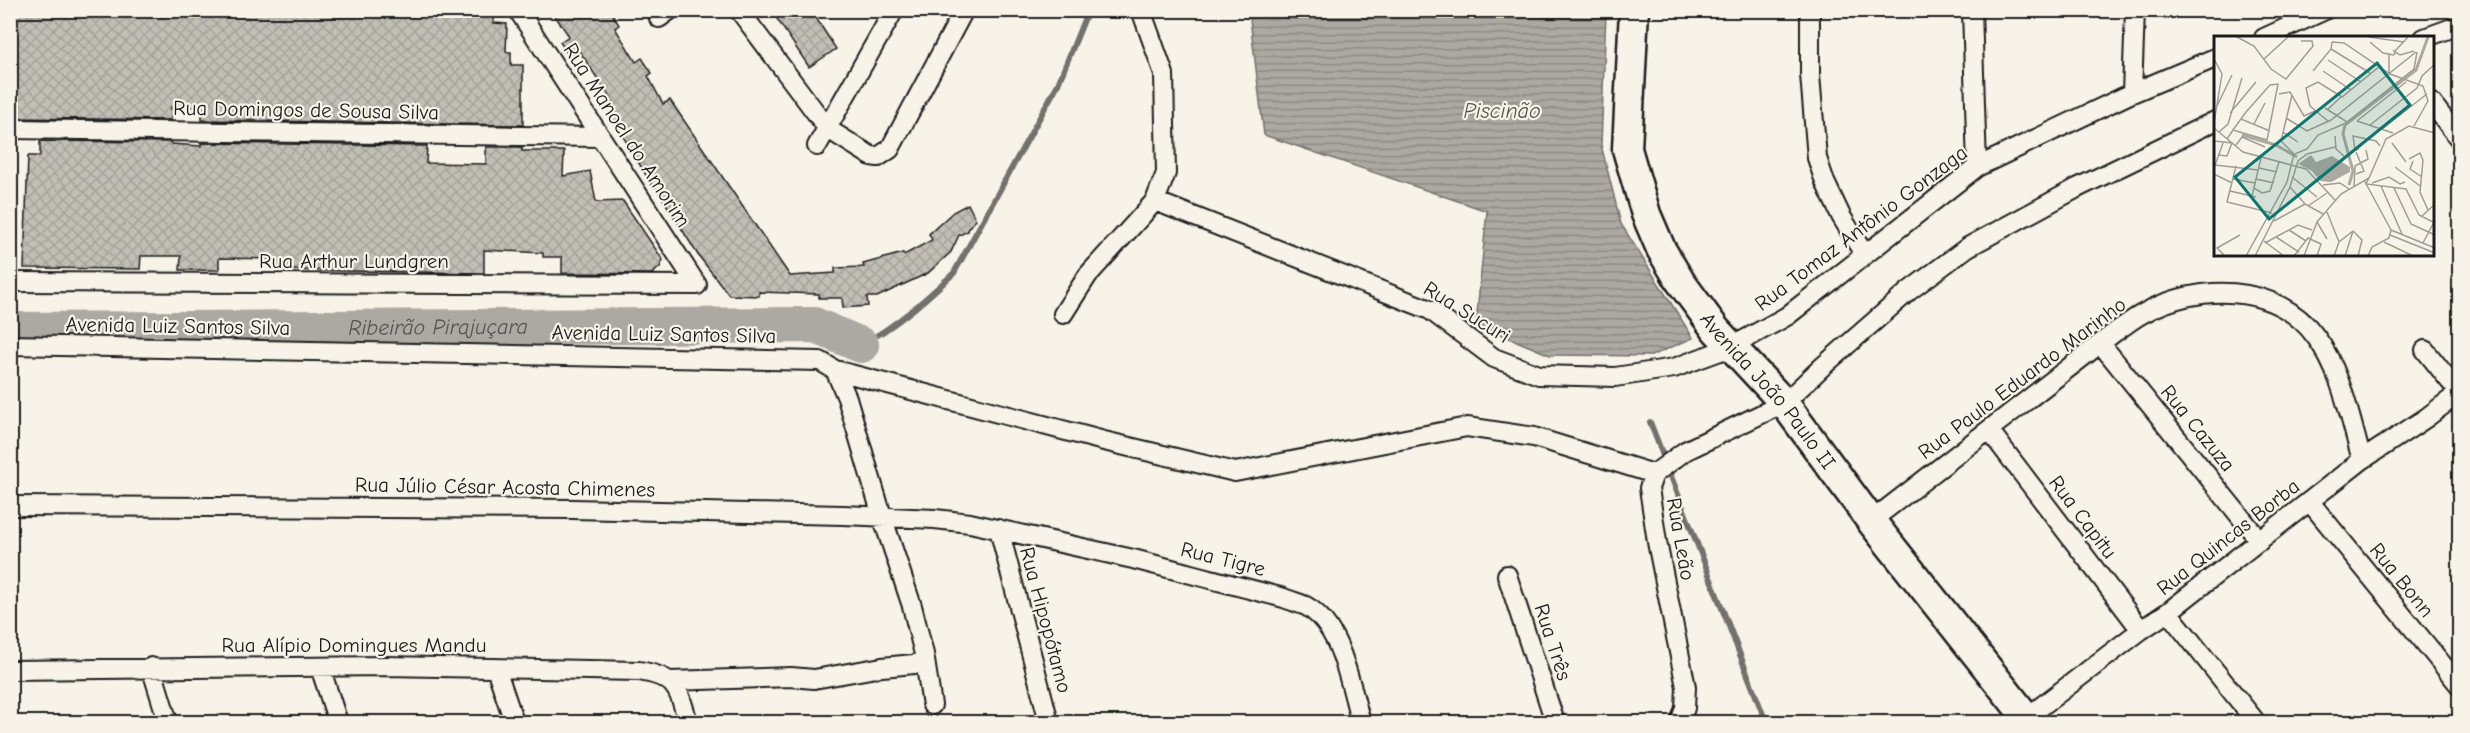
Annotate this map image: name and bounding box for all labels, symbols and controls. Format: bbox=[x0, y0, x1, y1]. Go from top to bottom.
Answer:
inset map bbox=[2214, 36, 2434, 256]
street label: Rua Manoel do Amorim bbox=[558, 38, 696, 232]
street label: Rua Domingos de Sousa Silva bbox=[173, 96, 439, 124]
water label: Piscinão bbox=[1463, 98, 1541, 124]
street label: Rua Tomaz Antônio Gonzaga bbox=[1750, 140, 1972, 316]
street label: Rua Arthur Lundgren bbox=[259, 249, 449, 273]
street label: Rua Sucuri bbox=[1419, 276, 1515, 348]
street label: Rua Paulo Eduardo Marinho bbox=[1913, 292, 2131, 464]
street label: Avenida João Paulo II bbox=[1695, 308, 1841, 474]
street label: Avenida Luiz Santos Silva bbox=[65, 312, 291, 340]
water label: Ribeirão Pirajuçara bbox=[348, 314, 528, 341]
street label: Avenida Luiz Santos Silva bbox=[551, 320, 777, 348]
street label: Rua Cazuza bbox=[2156, 380, 2240, 476]
street label: Rua Capitu bbox=[2044, 471, 2122, 563]
street label: Rua Júlio César Acosta Chimenes bbox=[355, 472, 655, 502]
street label: Rua Quincas Borba bbox=[2152, 474, 2304, 600]
street label: Rua Leão bbox=[1662, 496, 1700, 582]
street label: Rua Tigre bbox=[1178, 537, 1268, 581]
street label: Rua Bonn bbox=[2365, 538, 2439, 622]
street label: Rua Hipopótamo bbox=[1015, 544, 1077, 696]
street label: Rua Três bbox=[1529, 601, 1577, 683]
street label: Rua Alípio Domingues Mandu bbox=[222, 633, 486, 657]

